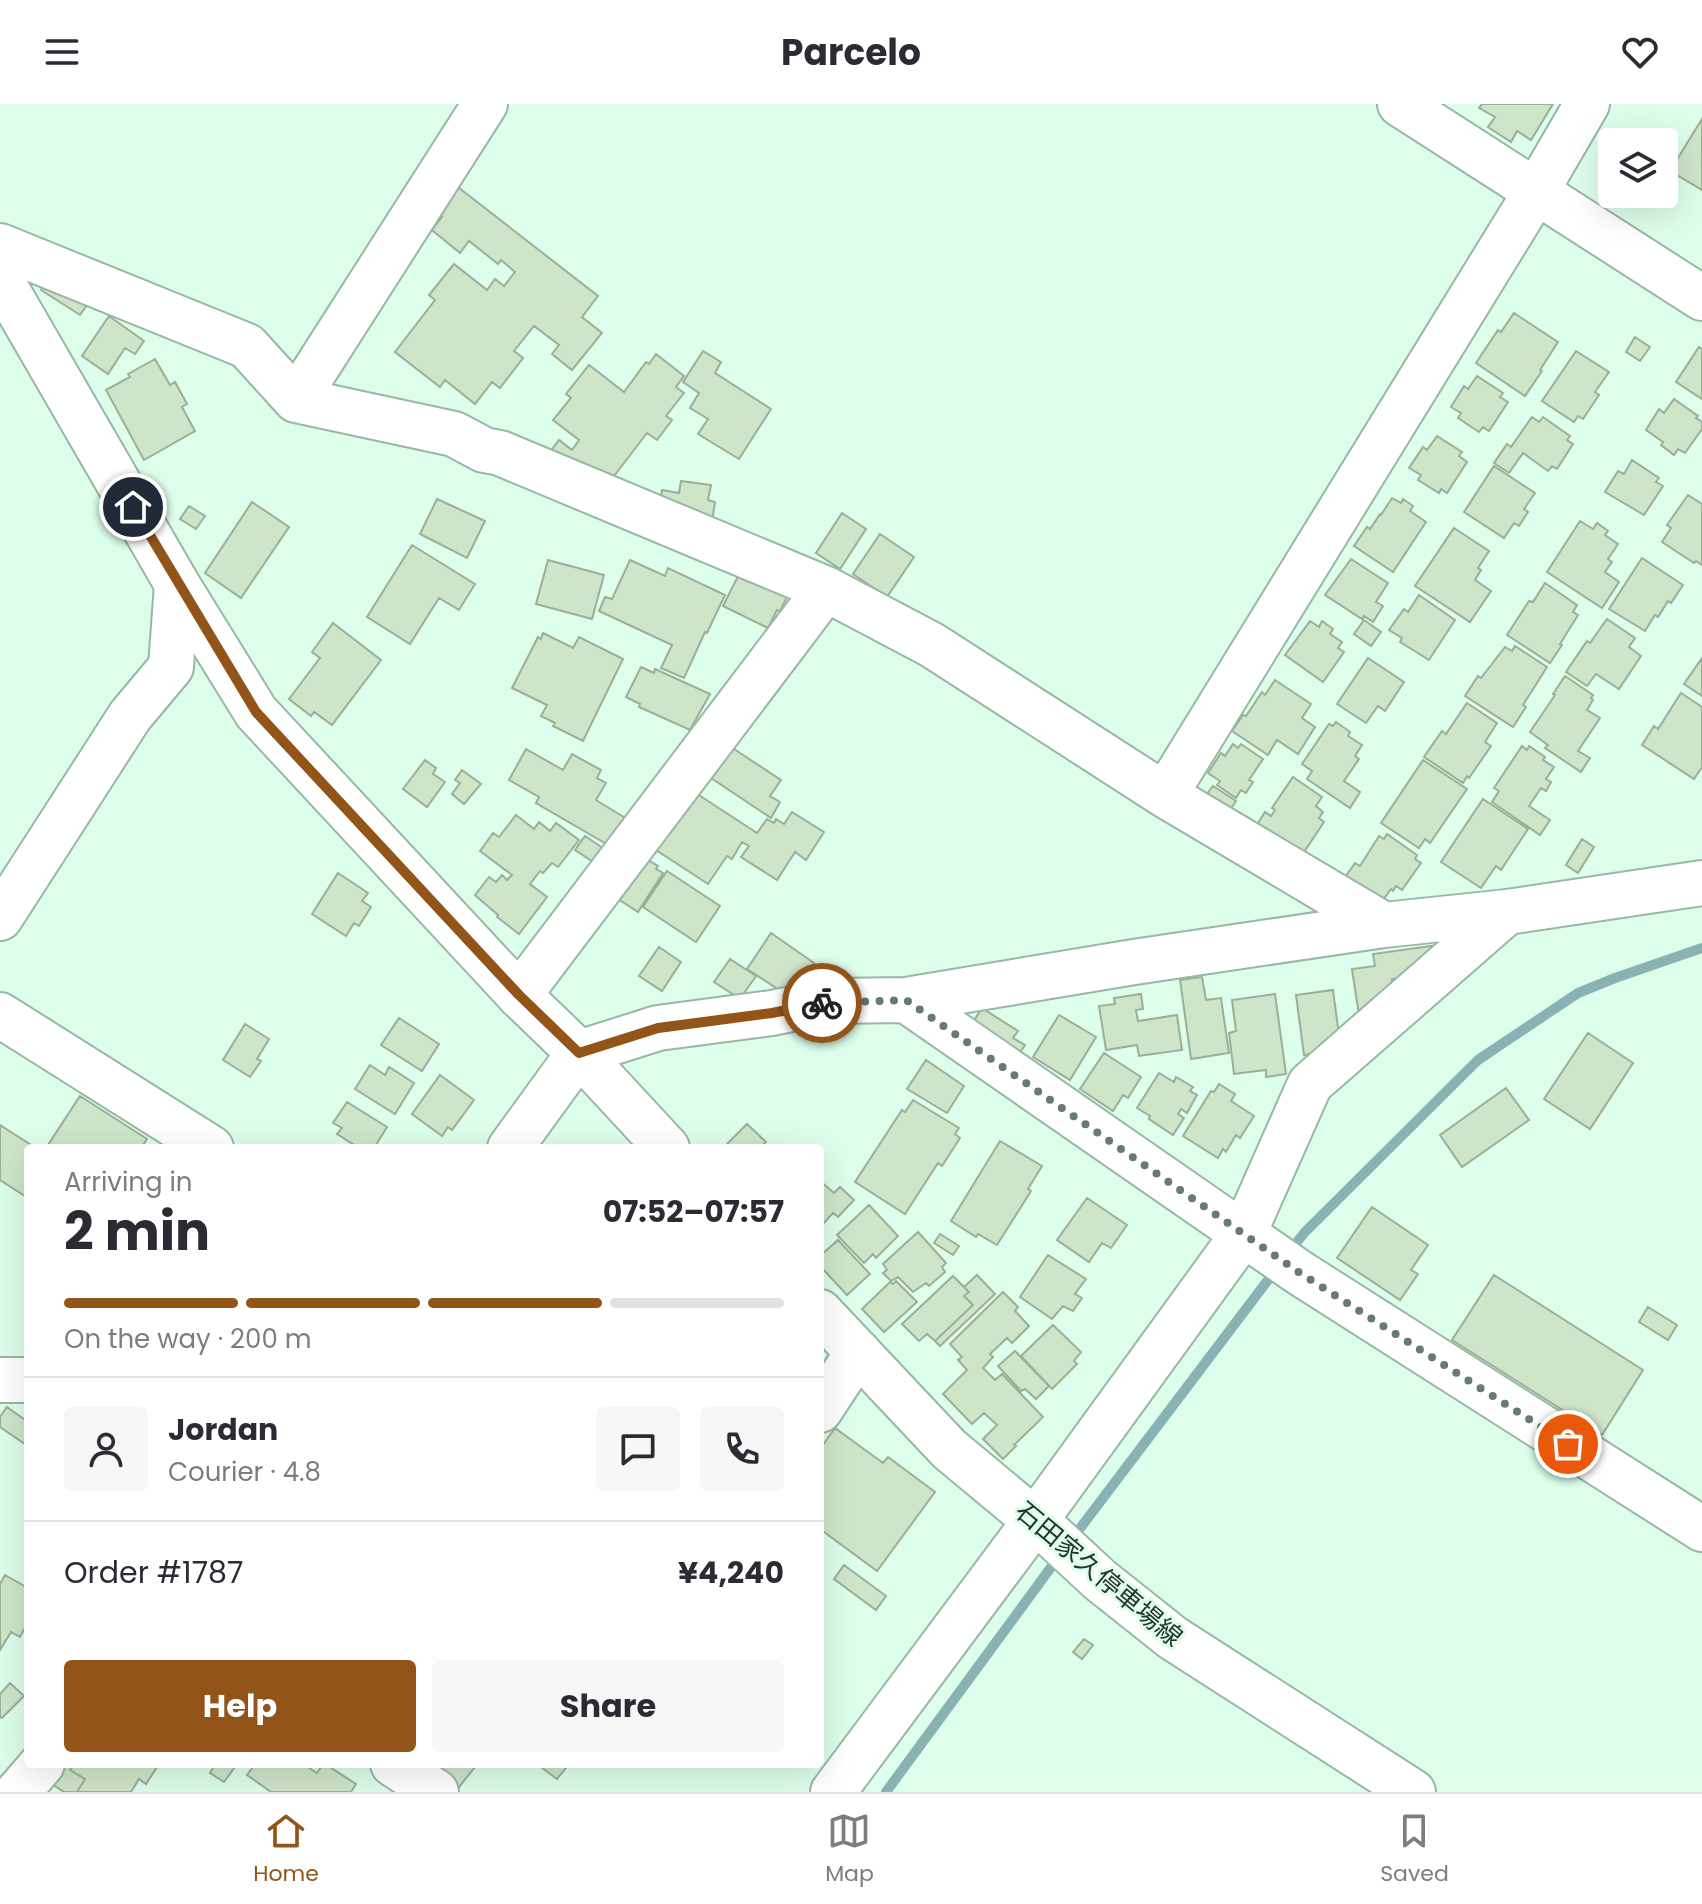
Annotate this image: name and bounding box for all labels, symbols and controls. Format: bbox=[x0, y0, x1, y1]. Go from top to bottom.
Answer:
text: Parcelo bbox=[781, 27, 921, 78]
icon: menu bbox=[40, 30, 84, 74]
icon: heart bbox=[1618, 30, 1662, 74]
map controls bbox=[1598, 128, 1678, 208]
button: layers bbox=[1598, 128, 1678, 208]
pin bbox=[99, 473, 167, 541]
icon: home bbox=[111, 485, 155, 529]
courier bbox=[782, 963, 862, 1043]
icon: bike bbox=[800, 981, 844, 1025]
text: Arriving in bbox=[64, 1164, 193, 1200]
text: 07:52–07:57 bbox=[603, 1190, 784, 1233]
text: 2 min bbox=[64, 1195, 210, 1268]
text: On the way · 200 m bbox=[64, 1321, 311, 1357]
button: person bbox=[64, 1407, 148, 1491]
button: chat bbox=[596, 1407, 680, 1491]
button: phone bbox=[700, 1407, 784, 1491]
text: Jordan bbox=[168, 1408, 278, 1451]
pin bbox=[1534, 1410, 1602, 1478]
icon: bag bbox=[1546, 1422, 1590, 1466]
text: Courier · 4.8 bbox=[168, 1454, 321, 1490]
street label: 石田家久停車場線 bbox=[1008, 1493, 1190, 1655]
text: Order #1787 bbox=[64, 1551, 243, 1594]
text: ¥4,240 bbox=[678, 1551, 784, 1594]
button: Help bbox=[64, 1660, 416, 1752]
button: Share bbox=[432, 1660, 784, 1752]
tab: Home bbox=[253, 1809, 319, 1890]
tab: Map bbox=[825, 1809, 874, 1890]
tab: Saved bbox=[1380, 1809, 1449, 1890]

